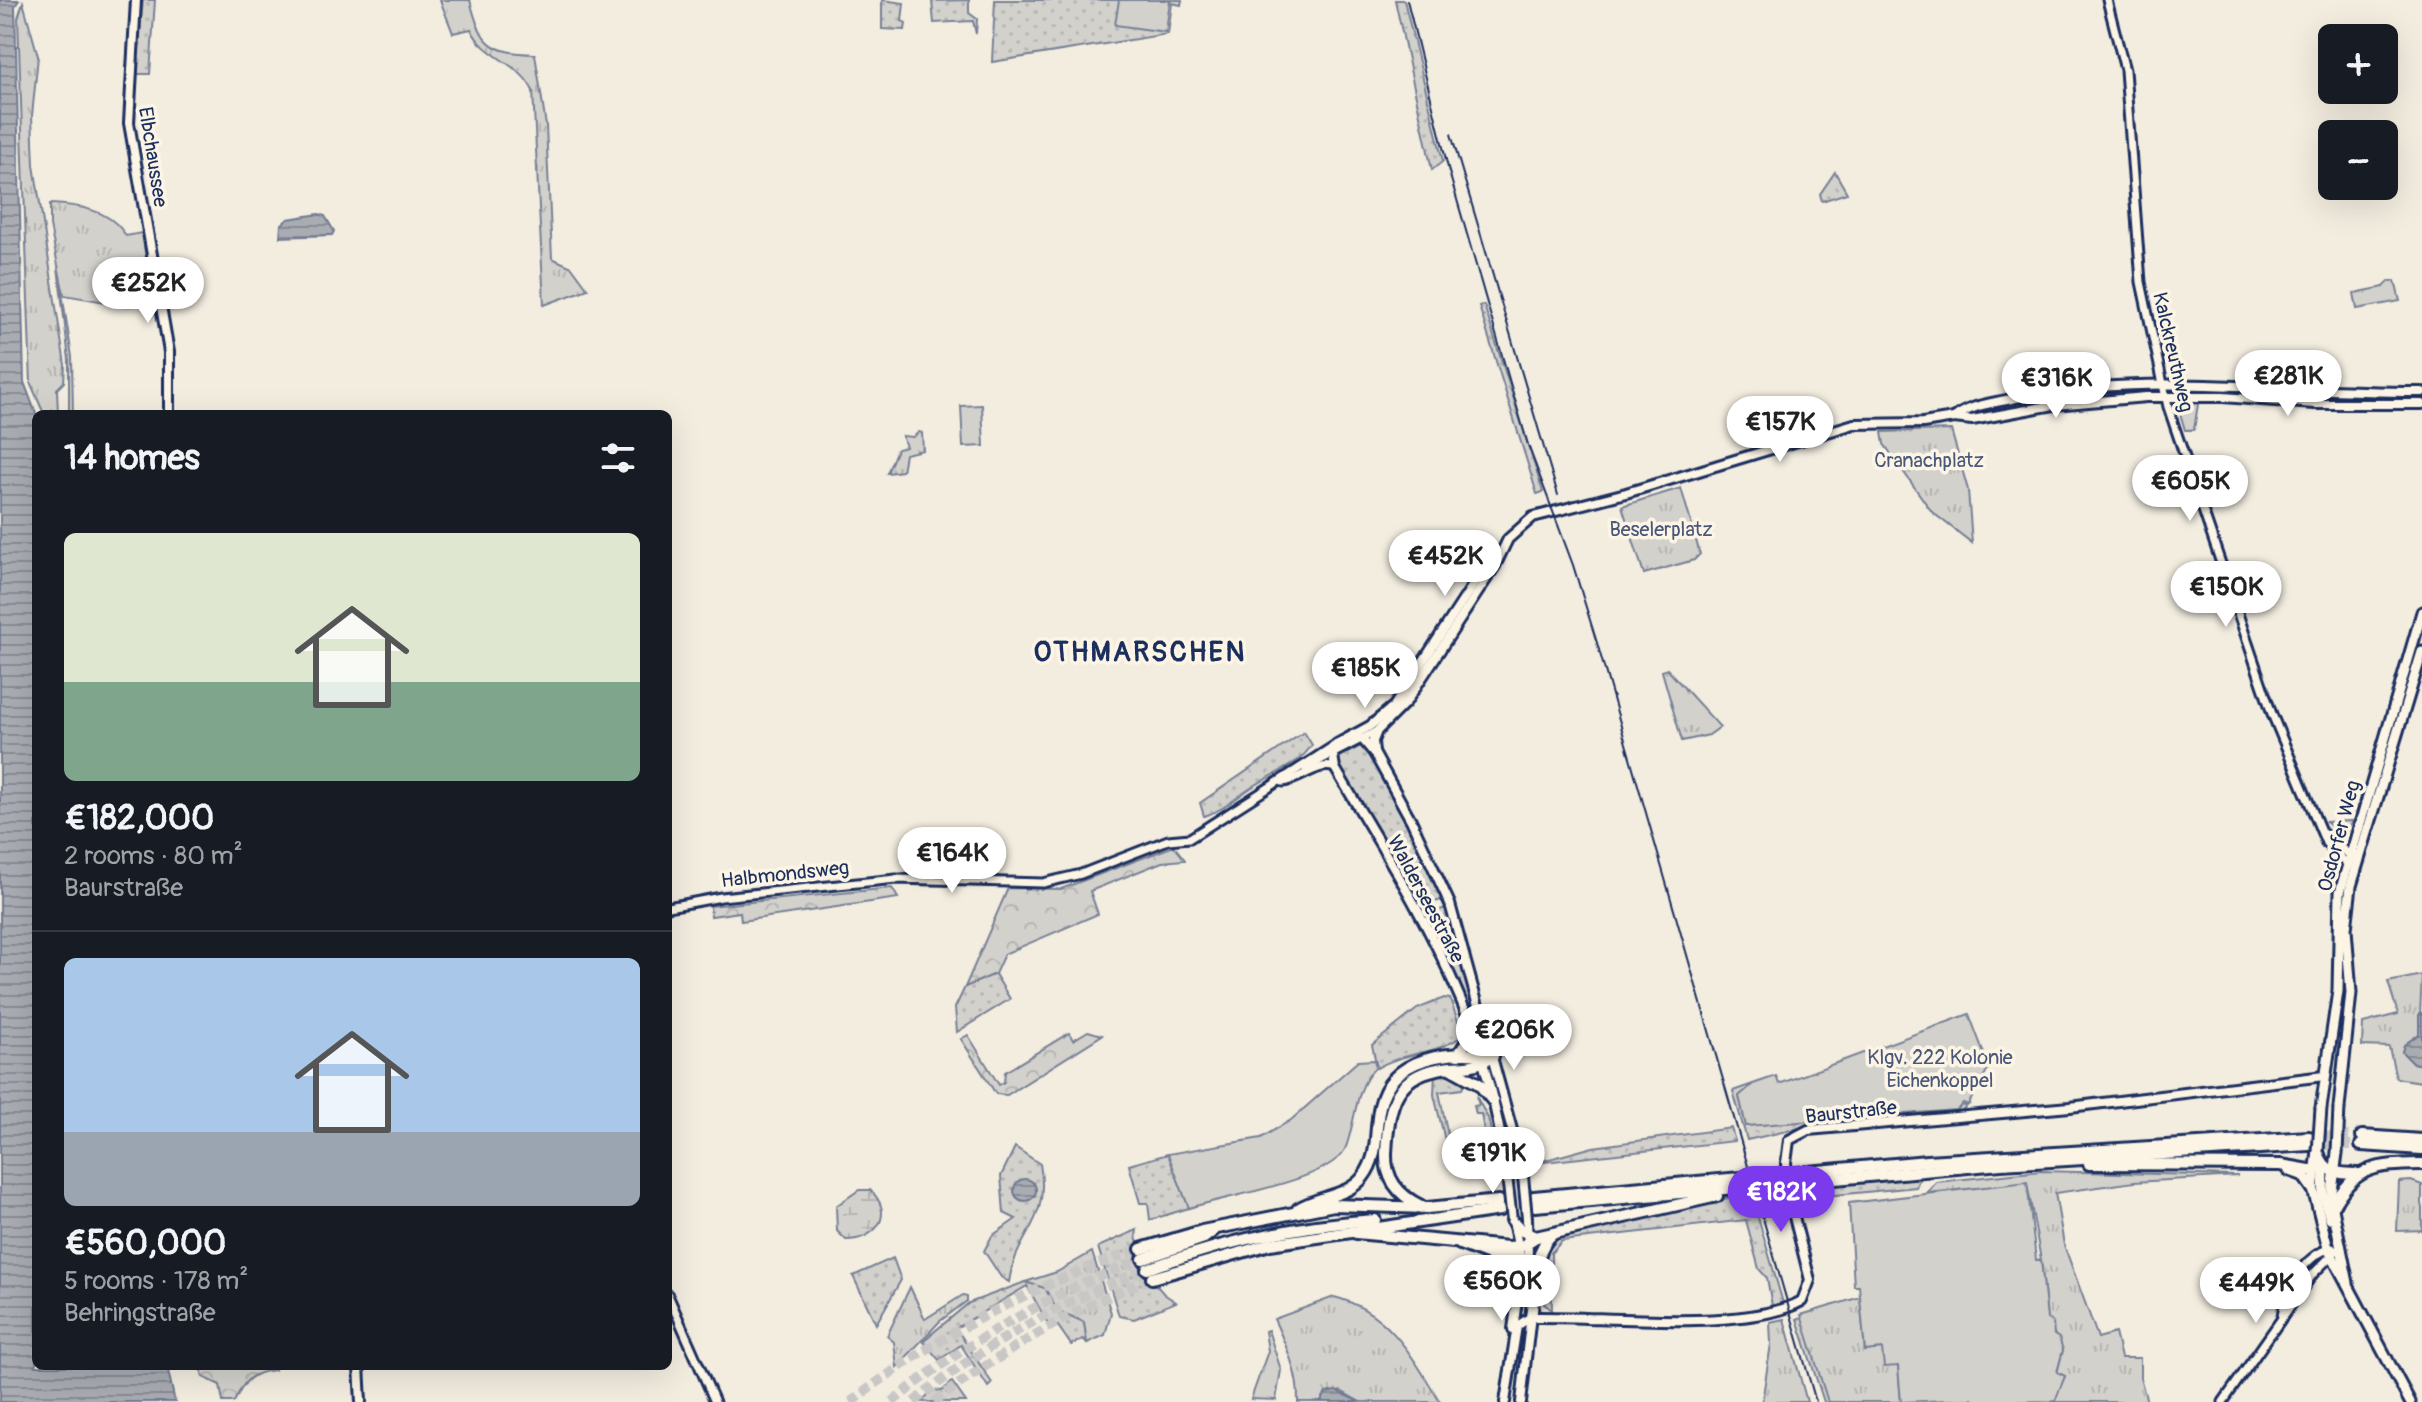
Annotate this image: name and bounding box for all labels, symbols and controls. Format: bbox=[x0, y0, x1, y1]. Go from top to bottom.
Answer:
map controls bbox=[2318, 24, 2398, 200]
button: + bbox=[2318, 24, 2398, 104]
street label: Elbchaussee bbox=[133, 105, 173, 209]
button: − bbox=[2318, 120, 2398, 200]
pin: €252K bbox=[92, 257, 204, 325]
text: €252K bbox=[110, 267, 186, 299]
street label: Kalckreuthweg bbox=[2147, 290, 2199, 414]
pin: €281K bbox=[2232, 350, 2344, 418]
pin: €316K bbox=[2000, 352, 2112, 420]
text: €281K bbox=[2253, 360, 2323, 392]
text: €316K bbox=[2020, 362, 2092, 394]
pin: €157K bbox=[1724, 396, 1836, 464]
text: €157K bbox=[1745, 406, 1815, 438]
icon: filters bbox=[596, 436, 640, 480]
text: 14 homes bbox=[64, 437, 200, 480]
park label: Cranachplatz bbox=[1874, 448, 1984, 473]
pin: €605K bbox=[2134, 455, 2246, 523]
text: €605K bbox=[2150, 465, 2230, 497]
park label: Beselerplatz bbox=[1609, 517, 1713, 542]
pin: €452K bbox=[1389, 530, 1501, 598]
text: €452K bbox=[1407, 540, 1483, 572]
pin: €150K bbox=[2170, 561, 2282, 629]
text: €150K bbox=[2189, 571, 2263, 603]
icon: home bbox=[280, 585, 424, 729]
district label: OTHMARSCHEN bbox=[1034, 635, 1246, 670]
pin: €185K bbox=[1309, 642, 1421, 710]
text: €185K bbox=[1330, 652, 1400, 684]
street label: Osdorfer Weg bbox=[2312, 778, 2366, 894]
text: €182,000 bbox=[64, 797, 214, 840]
pin: €164K bbox=[896, 827, 1008, 895]
street label: Walderseestraße bbox=[1382, 831, 1470, 967]
text: €164K bbox=[915, 837, 989, 869]
text: 2 rooms · 80 m² bbox=[64, 840, 243, 872]
street label: Halbmondsweg bbox=[720, 855, 850, 893]
text: Baurstraße bbox=[64, 872, 183, 904]
pin: €206K bbox=[1458, 1004, 1570, 1072]
icon: home bbox=[280, 1010, 424, 1154]
text: €206K bbox=[1474, 1014, 1554, 1046]
park label: Klgv. 222 Kolonie Eichenkoppel bbox=[1867, 1045, 2013, 1093]
street label: Baurstraße bbox=[1804, 1095, 1898, 1129]
pin: €191K bbox=[1437, 1127, 1549, 1195]
text: €191K bbox=[1460, 1137, 1526, 1169]
pin: €182K bbox=[1725, 1166, 1837, 1234]
text: €182K bbox=[1746, 1176, 1816, 1208]
text: €560,000 bbox=[64, 1222, 226, 1265]
pin: €560K bbox=[1446, 1255, 1558, 1323]
pin: €449K bbox=[2200, 1257, 2312, 1325]
text: 5 rooms · 178 m² bbox=[64, 1265, 248, 1297]
text: €560K bbox=[1462, 1265, 1542, 1297]
text: €449K bbox=[2218, 1267, 2294, 1299]
text: Behringstraße bbox=[64, 1297, 216, 1329]

